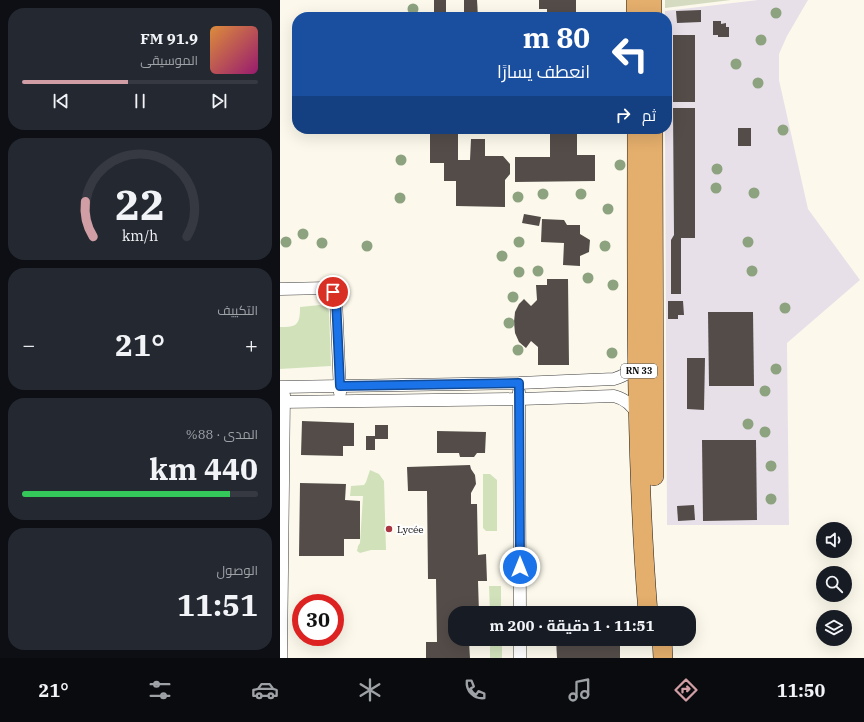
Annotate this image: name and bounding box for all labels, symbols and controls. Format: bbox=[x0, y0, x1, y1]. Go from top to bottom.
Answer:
text: 80 m bbox=[523, 19, 590, 56]
icon: left bbox=[604, 28, 656, 80]
text: 91.9 FM bbox=[140, 29, 198, 48]
text: الموسيقى bbox=[140, 52, 198, 69]
text: انعطف يسارًا bbox=[497, 60, 590, 83]
icon: previous bbox=[50, 90, 72, 112]
icon: pause bbox=[129, 90, 151, 112]
icon: next bbox=[208, 90, 230, 112]
icon: right bbox=[612, 104, 634, 126]
text: ثم bbox=[642, 106, 656, 125]
text: 22 bbox=[115, 177, 165, 231]
text: km/h bbox=[122, 226, 158, 245]
pin bbox=[316, 275, 350, 309]
icon: arrive bbox=[322, 281, 344, 303]
text: التكييف bbox=[217, 302, 258, 319]
text: 21° bbox=[115, 325, 165, 364]
text: − bbox=[22, 330, 35, 359]
text: + bbox=[245, 330, 258, 359]
road number: RN 33 bbox=[621, 364, 657, 378]
text: المدى · 88% bbox=[186, 426, 258, 443]
text: 440 km bbox=[149, 449, 258, 488]
map controls bbox=[816, 522, 852, 646]
button: sound bbox=[816, 522, 852, 558]
place label: Lycée bbox=[397, 523, 424, 536]
marker: Lycée bbox=[384, 524, 394, 534]
position arrow bbox=[499, 546, 541, 588]
text: الوصول bbox=[217, 562, 258, 579]
button: search bbox=[816, 566, 852, 602]
text: 11:51 bbox=[177, 585, 258, 624]
speed limit sign: 30 bbox=[292, 594, 344, 646]
button: layers bbox=[816, 610, 852, 646]
text: 11:51 · 1 دقيقة · 200 m bbox=[489, 616, 655, 635]
icon: filters bbox=[146, 676, 174, 704]
icon: car bbox=[251, 676, 279, 704]
icon: climate bbox=[356, 676, 384, 704]
icon: phone bbox=[461, 676, 489, 704]
icon: music bbox=[566, 676, 594, 704]
icon: directions bbox=[672, 676, 700, 704]
text: 21° bbox=[39, 679, 69, 702]
text: 11:50 bbox=[777, 679, 825, 702]

